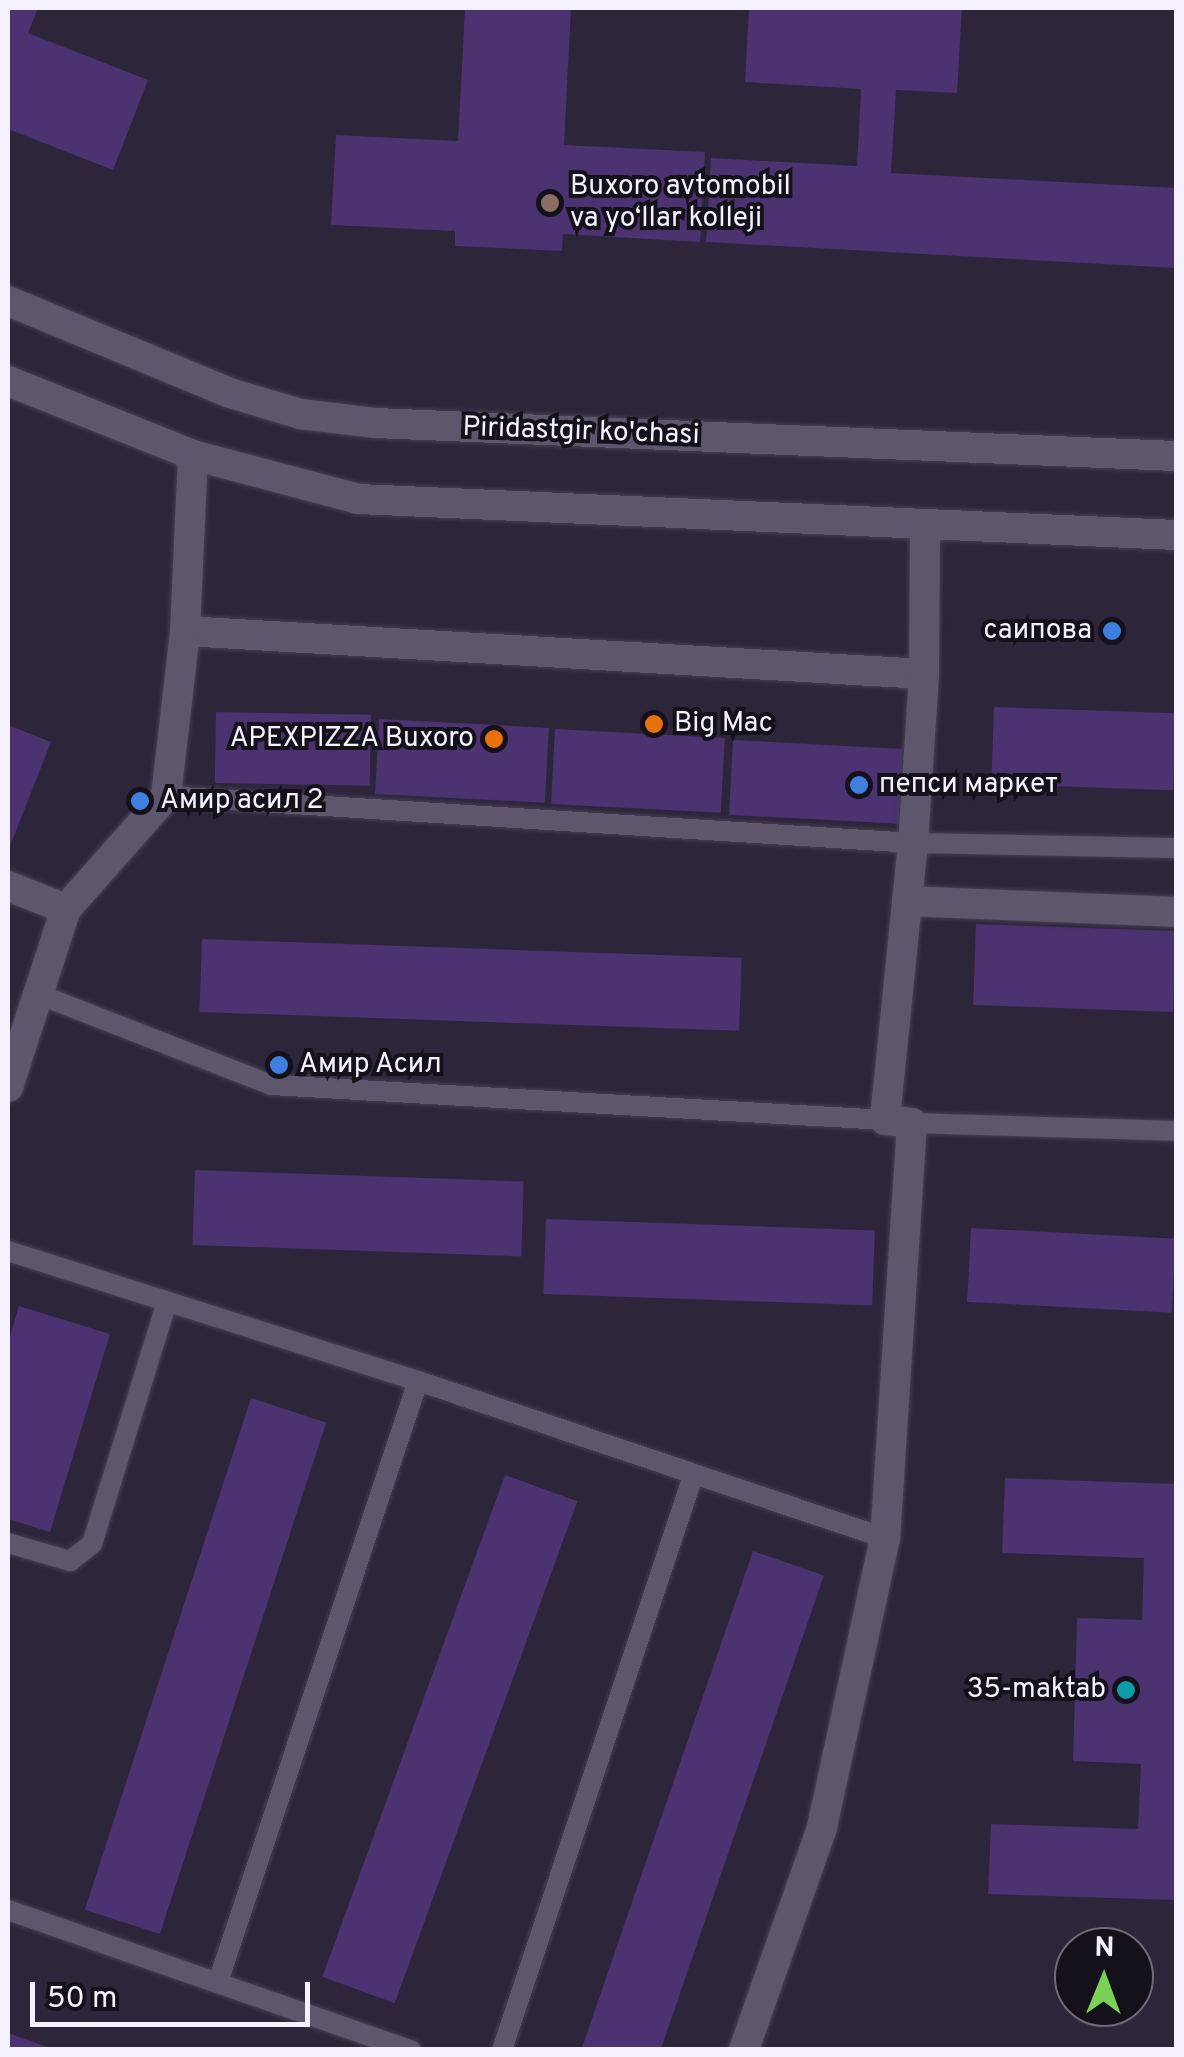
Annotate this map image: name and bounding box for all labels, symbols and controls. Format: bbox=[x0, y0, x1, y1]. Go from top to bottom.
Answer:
place label: Buxoro avtomobil va yo‘llar kolleji bbox=[570, 170, 791, 236]
marker: Buxoro avtomobil va yo‘llar kolleji bbox=[539, 192, 561, 214]
street label: Piridastgir ko'chasi bbox=[462, 411, 700, 453]
place label: саипова bbox=[984, 614, 1092, 648]
marker: саипова bbox=[1101, 620, 1123, 642]
place label: Big Mac bbox=[674, 707, 773, 741]
marker: Big Mac bbox=[643, 713, 665, 735]
place label: APEXPIZZA Buxoro bbox=[229, 722, 474, 756]
marker: APEXPIZZA Buxoro bbox=[483, 728, 505, 750]
place label: пепси маркет bbox=[879, 768, 1058, 802]
marker: пепси маркет bbox=[848, 774, 870, 796]
place label: Амир асил 2 bbox=[160, 784, 324, 818]
marker: Амир асил 2 bbox=[129, 790, 151, 812]
place label: Амир Асил bbox=[299, 1048, 443, 1082]
marker: Амир Асил bbox=[268, 1054, 290, 1076]
place label: 35-maktab bbox=[967, 1673, 1106, 1707]
marker: 35-maktab bbox=[1115, 1679, 1137, 1701]
north arrow bbox=[1054, 1927, 1154, 2027]
text: N bbox=[1094, 1931, 1115, 1967]
scale bar bbox=[35, 1962, 315, 2024]
text: 50 m bbox=[47, 1981, 117, 2018]

